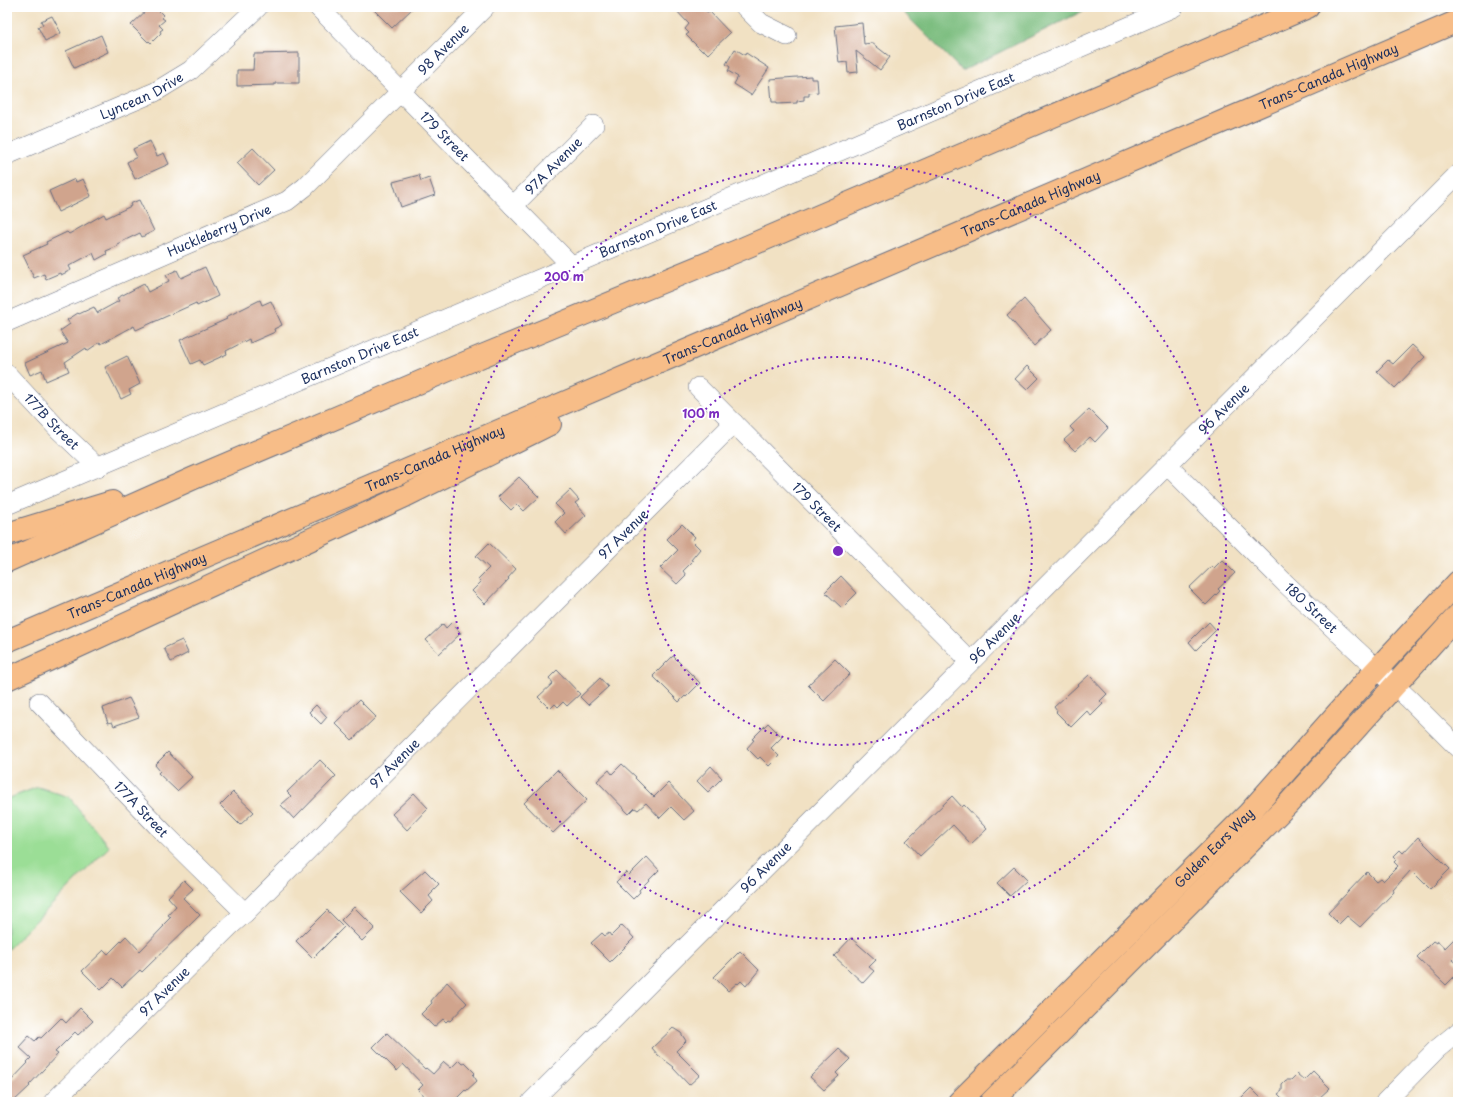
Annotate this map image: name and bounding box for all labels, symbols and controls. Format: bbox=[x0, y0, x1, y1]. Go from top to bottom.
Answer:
street label: 98 Avenue bbox=[413, 19, 473, 78]
street label: Trans-Canada Highway bbox=[1256, 38, 1401, 114]
street label: Lyncean Drive bbox=[97, 67, 187, 123]
street label: Barnston Drive East bbox=[894, 67, 1017, 134]
street label: 179 Street bbox=[416, 107, 474, 165]
street label: 97A Avenue bbox=[520, 132, 586, 198]
street label: Trans-Canada Highway bbox=[958, 165, 1103, 241]
street label: Barnston Drive East bbox=[596, 195, 719, 262]
street label: Huckleberry Drive bbox=[164, 199, 274, 261]
text: 200 m bbox=[544, 267, 584, 285]
street label: Trans-Canada Highway bbox=[660, 292, 805, 369]
street label: Barnston Drive East bbox=[298, 321, 421, 388]
street label: 96 Avenue bbox=[1193, 379, 1253, 438]
street label: 177B Street bbox=[20, 388, 84, 454]
text: 100 m bbox=[682, 404, 720, 422]
street label: Trans-Canada Highway bbox=[362, 420, 507, 496]
street label: 179 Street bbox=[788, 478, 846, 536]
street label: 97 Avenue bbox=[594, 504, 652, 563]
centre of rings bbox=[831, 544, 845, 558]
street label: Trans-Canada Highway bbox=[64, 547, 209, 623]
street label: 180 Street bbox=[1281, 578, 1342, 637]
street label: 96 Avenue bbox=[964, 608, 1024, 667]
street label: 97 Avenue bbox=[365, 734, 423, 792]
street label: 177A Street bbox=[110, 776, 173, 841]
street label: Golden Ears Way bbox=[1169, 803, 1258, 892]
street label: 96 Avenue bbox=[736, 837, 795, 897]
street label: 97 Avenue bbox=[135, 962, 193, 1020]

